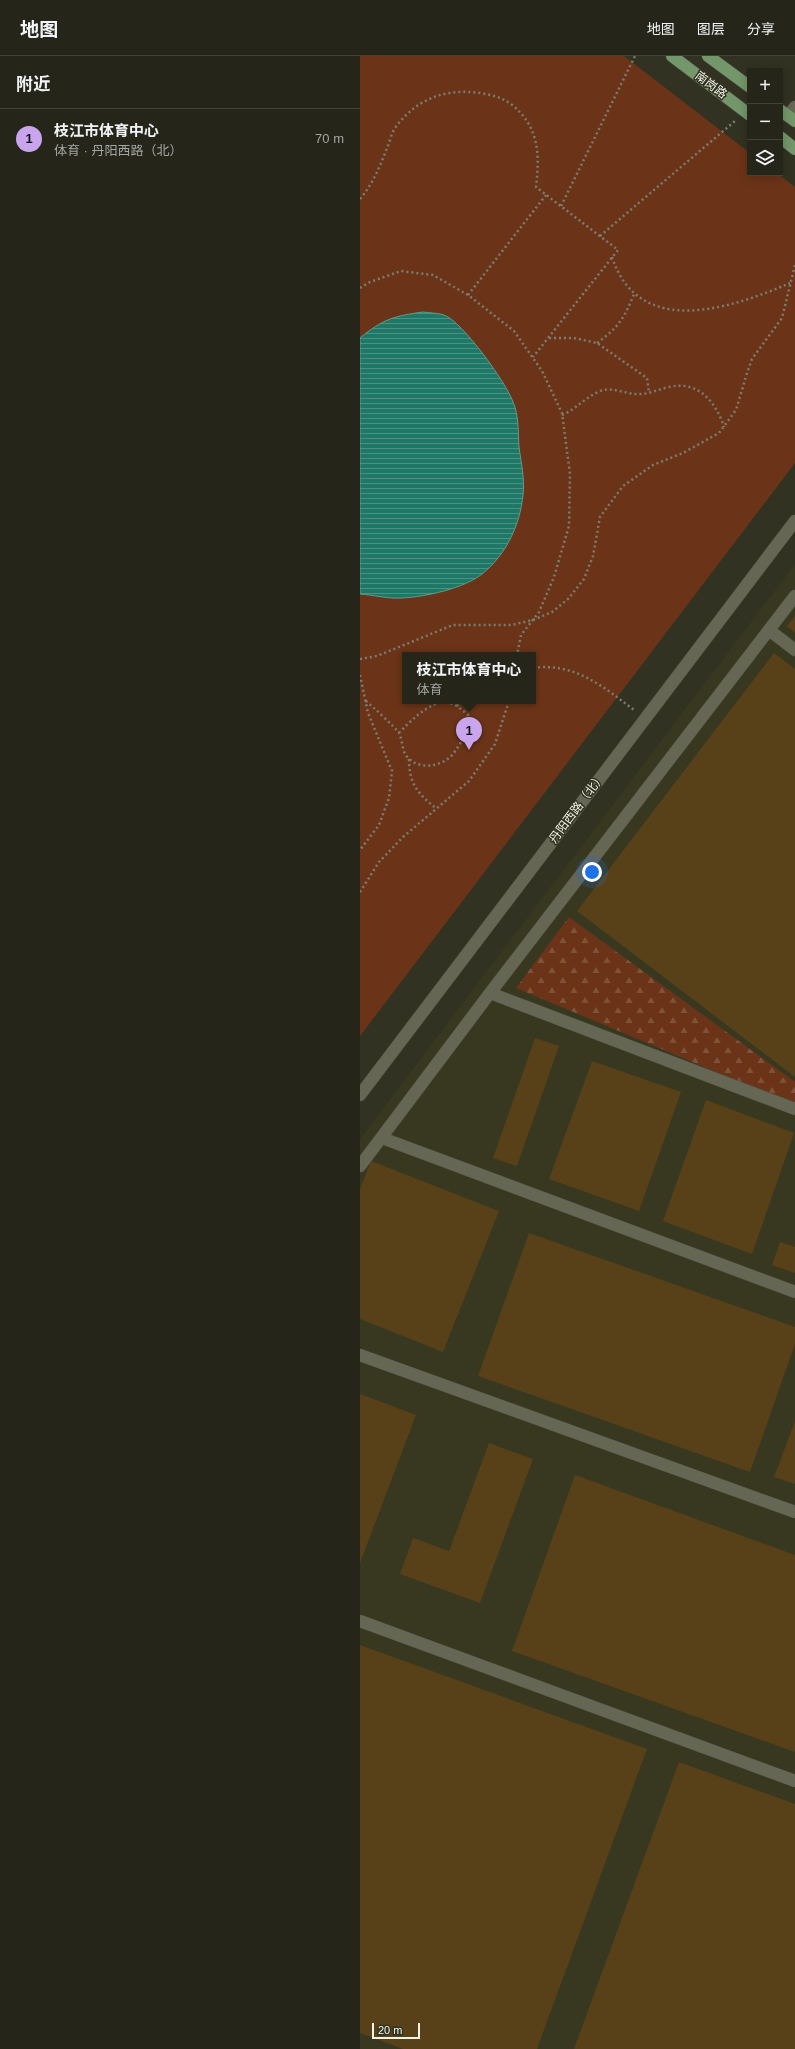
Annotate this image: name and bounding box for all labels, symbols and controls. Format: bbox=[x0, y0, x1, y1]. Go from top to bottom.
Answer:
text: 地图 bbox=[20, 19, 58, 40]
text: 地图 bbox=[647, 21, 675, 37]
text: 图层 bbox=[697, 21, 725, 37]
text: 分享 bbox=[747, 21, 775, 37]
map controls bbox=[747, 68, 783, 176]
button: + bbox=[747, 68, 783, 104]
street label: 南岗路 bbox=[692, 69, 730, 101]
text: 附近 bbox=[16, 75, 50, 94]
button: − bbox=[747, 104, 783, 140]
text: 枝江市体育中心 bbox=[54, 122, 159, 139]
text: 1 bbox=[25, 131, 33, 146]
text: 70 m bbox=[315, 131, 344, 146]
button: layers bbox=[747, 140, 783, 176]
text: 体育 · 丹阳西路（北） bbox=[54, 143, 183, 158]
popup bbox=[402, 652, 536, 704]
text: 枝江市体育中心 bbox=[416, 661, 522, 678]
text: 体育 bbox=[416, 682, 443, 697]
pin: 1 bbox=[456, 717, 482, 750]
street label: 丹阳西路（北） bbox=[546, 770, 608, 846]
your location bbox=[582, 862, 602, 882]
scale bar bbox=[372, 2021, 420, 2040]
text: 20 m bbox=[378, 2024, 402, 2036]

